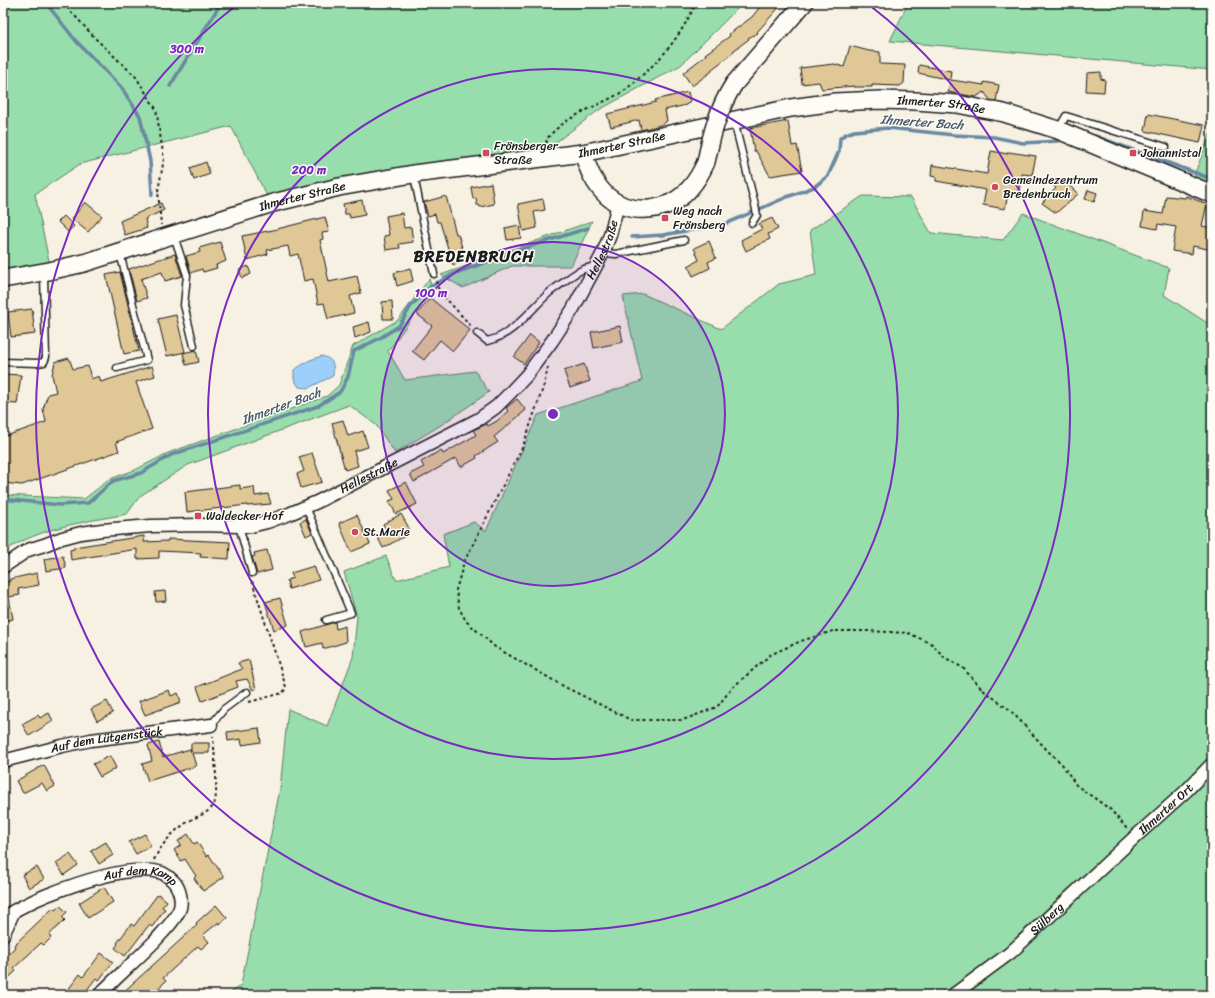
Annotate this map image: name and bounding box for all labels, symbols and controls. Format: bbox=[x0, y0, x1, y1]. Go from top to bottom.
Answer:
text: 300 m bbox=[169, 38, 205, 60]
street label: Ihmerter Straße bbox=[896, 89, 987, 120]
water label: Ihmerter Bach bbox=[879, 108, 965, 136]
street label: Ihmerter Straße bbox=[576, 124, 668, 165]
place label: Frönsberger Straße bbox=[494, 135, 559, 171]
place label: Johannistal bbox=[1140, 142, 1202, 164]
marker: Frönsberger Straße bbox=[481, 148, 491, 158]
marker: Johannistal bbox=[1128, 148, 1138, 158]
text: 200 m bbox=[291, 159, 327, 181]
place label: Gemeindezentrum Bredenbruch bbox=[1003, 169, 1098, 205]
street label: Ihmerter Straße bbox=[255, 175, 347, 218]
marker: Gemeindezentrum Bredenbruch bbox=[990, 182, 1000, 192]
place label: Weg nach Frönsberg bbox=[673, 200, 726, 236]
marker: Weg nach Frönsberg bbox=[660, 213, 670, 223]
street label: Hellestraße bbox=[580, 218, 624, 284]
district label: BREDENBRUCH bbox=[414, 242, 534, 271]
text: 100 m bbox=[415, 282, 448, 304]
water label: Ihmerter Bach bbox=[237, 381, 325, 431]
centre of rings bbox=[546, 407, 560, 421]
street label: Hellestraße bbox=[336, 451, 402, 500]
place label: Waldecker Hof bbox=[206, 505, 285, 527]
marker: Waldecker Hof bbox=[193, 511, 203, 521]
place label: St.Marie bbox=[363, 521, 410, 543]
marker: St.Marie bbox=[350, 527, 360, 537]
street label: Auf dem Lütgenstück bbox=[47, 720, 165, 760]
street label: Ihmerter Ort bbox=[1132, 778, 1199, 841]
street label: Auf dem Kamp bbox=[100, 859, 184, 892]
street label: Sülberg bbox=[1024, 897, 1069, 941]

